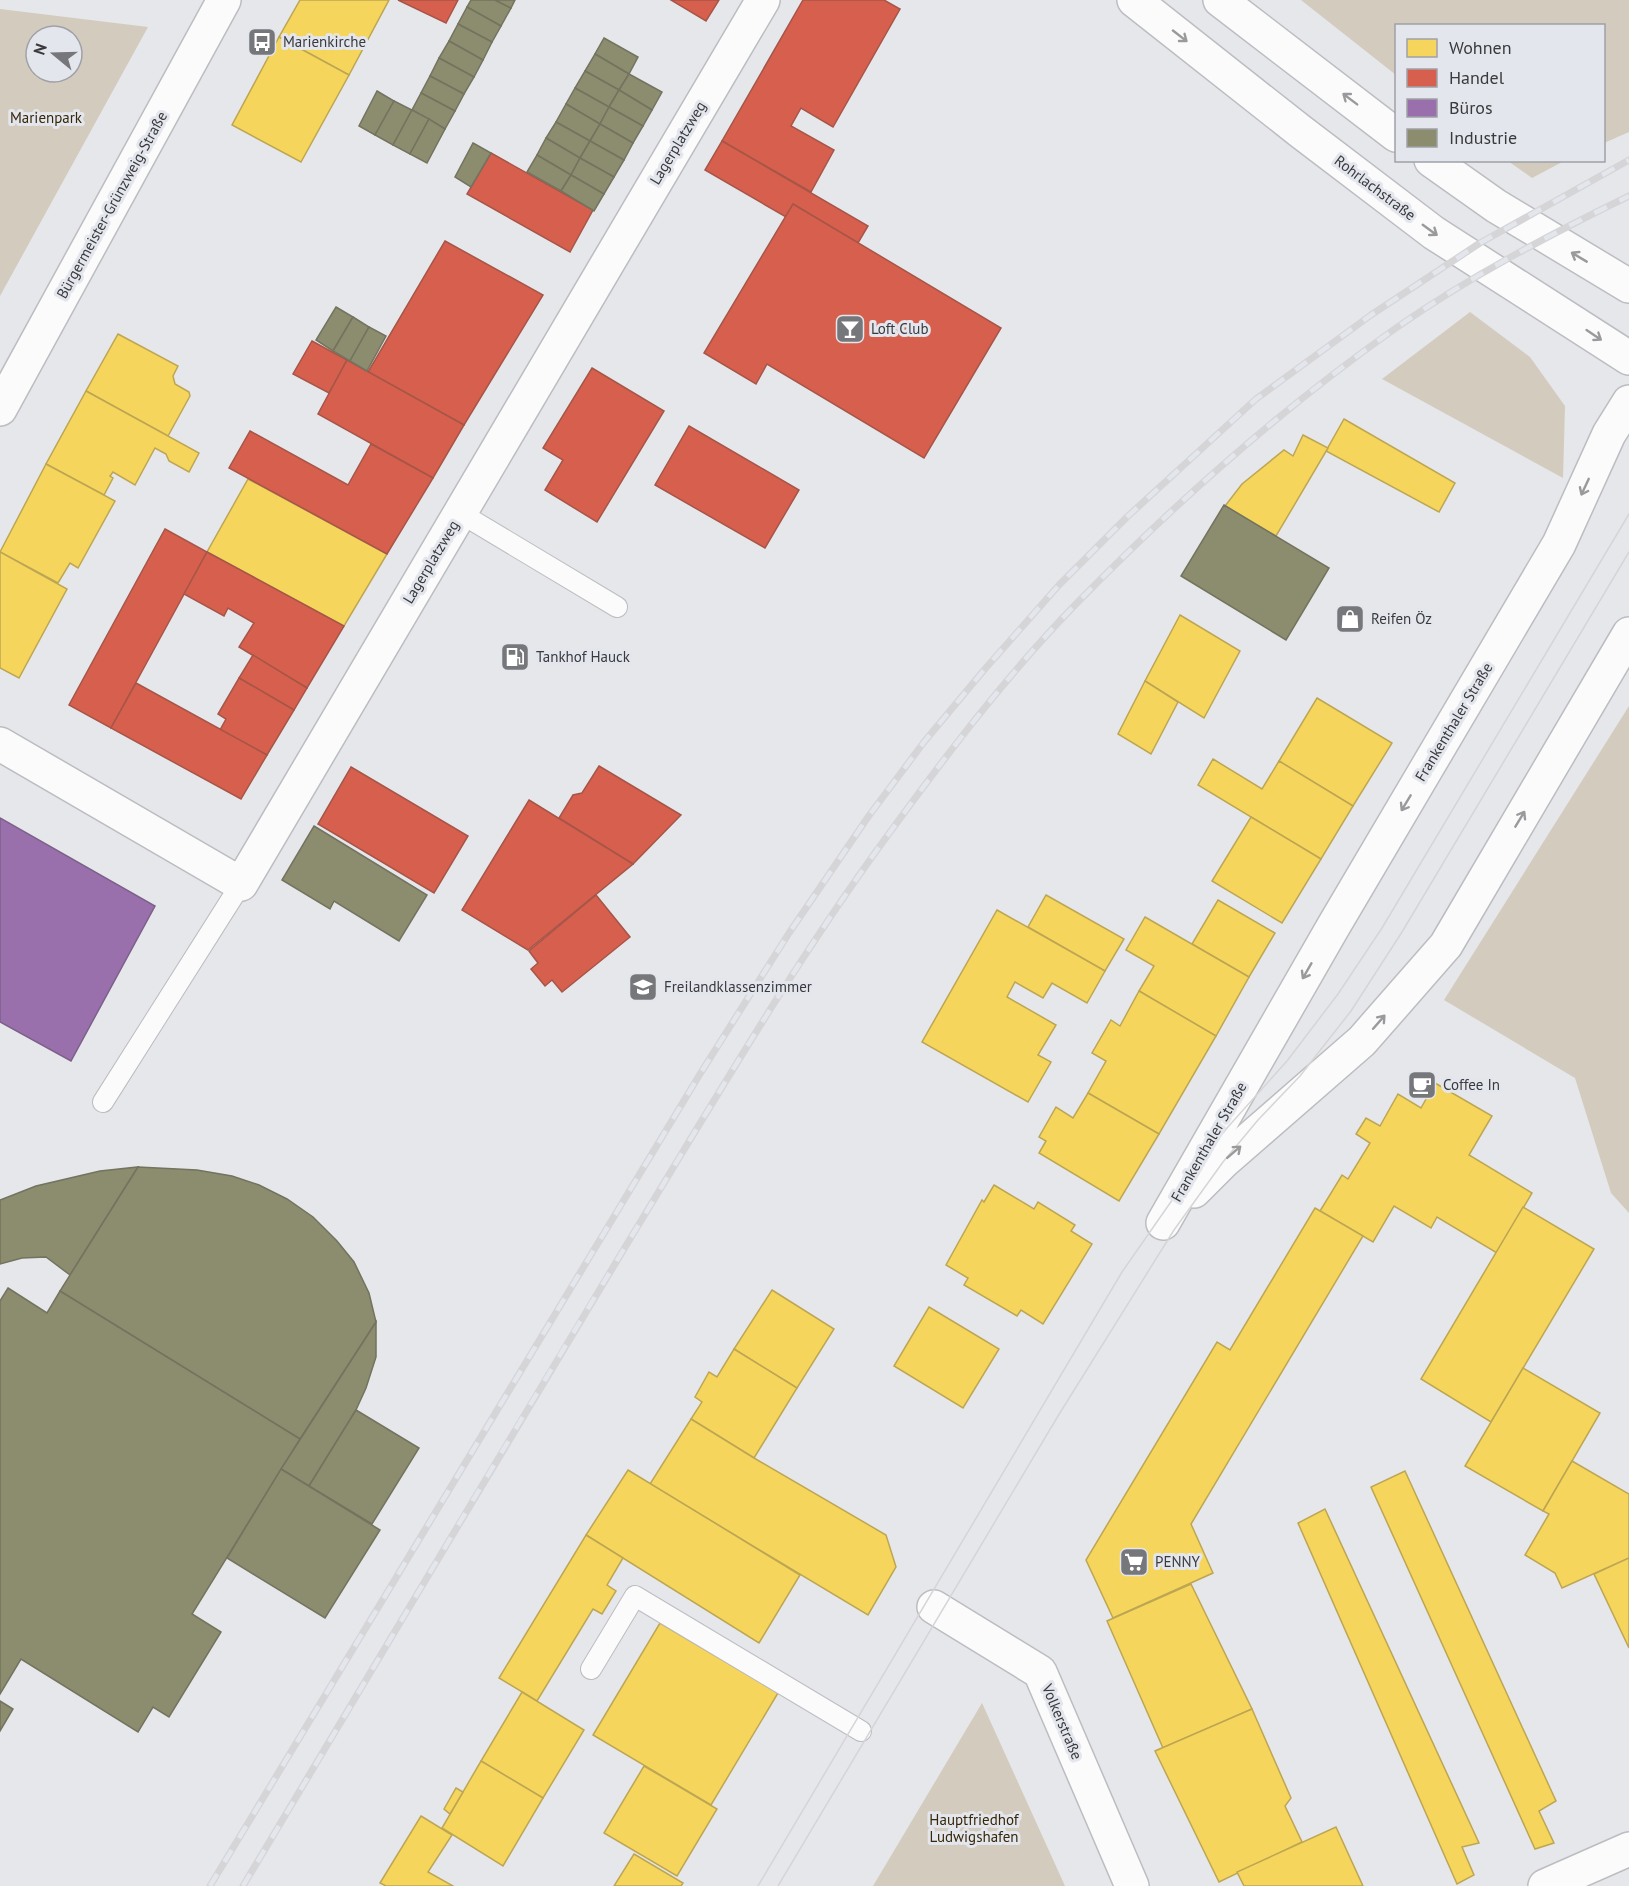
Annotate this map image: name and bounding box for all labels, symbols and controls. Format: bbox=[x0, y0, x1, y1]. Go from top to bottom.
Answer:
north arrow bbox=[24, 24, 84, 84]
legend bbox=[1395, 24, 1605, 162]
bus stop icon: Marienkirche bbox=[246, 26, 278, 58]
one-way arrow bbox=[1172, 30, 1188, 43]
place label: Marienkirche bbox=[283, 32, 366, 51]
text: Wohnen bbox=[1449, 36, 1511, 59]
text: N bbox=[29, 41, 51, 57]
text: Handel bbox=[1449, 66, 1505, 89]
one-way arrow bbox=[1342, 93, 1358, 106]
text: Büros bbox=[1449, 96, 1493, 119]
street label: Lagerplatzweg bbox=[645, 98, 710, 188]
park label: Marienpark bbox=[10, 108, 83, 127]
street label: Bürgermeister-Grünzweig-Straße bbox=[52, 108, 171, 302]
text: Industrie bbox=[1449, 126, 1517, 149]
street label: Rohrlachstraße bbox=[1331, 151, 1420, 224]
one-way arrow bbox=[1421, 224, 1437, 236]
one-way arrow bbox=[1571, 250, 1588, 262]
bar icon: Loft Club bbox=[834, 313, 866, 345]
place label: Loft Club bbox=[871, 319, 929, 338]
one-way arrow bbox=[1585, 329, 1602, 341]
one-way arrow bbox=[1579, 478, 1590, 496]
street label: Lagerplatzweg bbox=[398, 517, 463, 607]
shop icon: Reifen Öz bbox=[1334, 603, 1366, 635]
place label: Reifen Öz bbox=[1371, 609, 1432, 628]
fuel station icon: Tankhof Hauck bbox=[499, 641, 531, 673]
place label: Tankhof Hauck bbox=[536, 647, 631, 666]
street label: Frankenthaler Straße bbox=[1411, 659, 1497, 785]
one-way arrow bbox=[1400, 794, 1412, 811]
one-way arrow bbox=[1514, 811, 1526, 828]
one-way arrow bbox=[1301, 962, 1313, 979]
school or university icon: Freilandklassenzimmer bbox=[627, 971, 659, 1003]
place label: Freilandklassenzimmer bbox=[664, 977, 812, 996]
one-way arrow bbox=[1372, 1015, 1386, 1030]
cafe icon: Coffee In bbox=[1406, 1069, 1438, 1101]
place label: Coffee In bbox=[1443, 1075, 1500, 1094]
street label: Frankenthaler Straße bbox=[1167, 1078, 1251, 1205]
one-way arrow bbox=[1226, 1145, 1241, 1159]
supermarket icon: PENNY bbox=[1118, 1546, 1150, 1578]
place label: PENNY bbox=[1155, 1552, 1201, 1571]
street label: Volkerstraße bbox=[1038, 1680, 1087, 1762]
park label: Hauptfriedhof Ludwigshafen bbox=[929, 1810, 1020, 1846]

